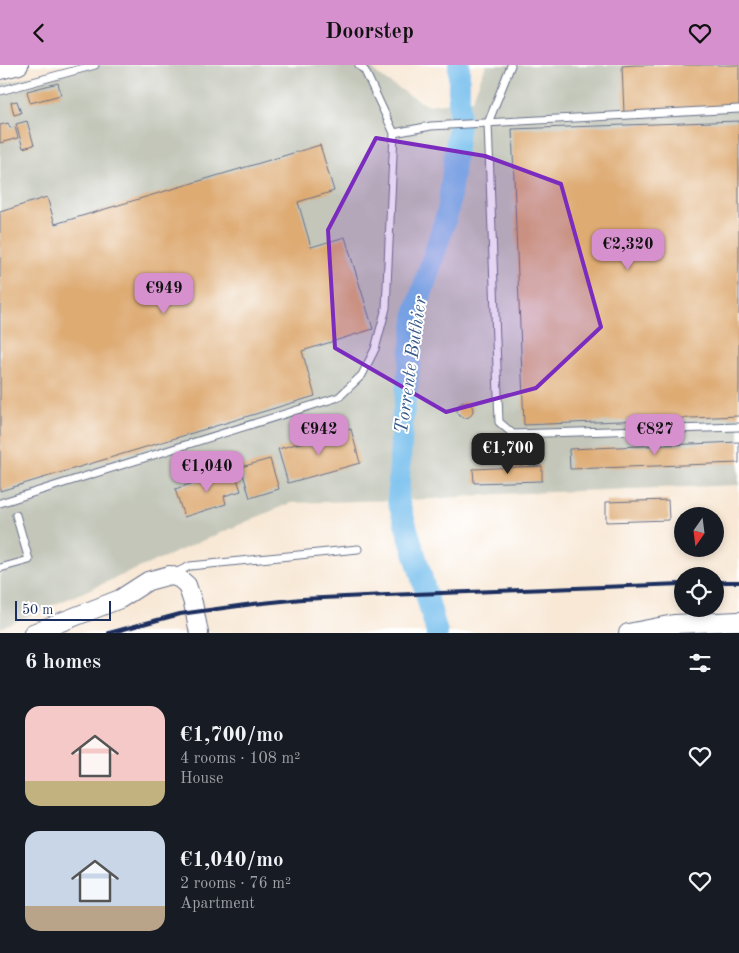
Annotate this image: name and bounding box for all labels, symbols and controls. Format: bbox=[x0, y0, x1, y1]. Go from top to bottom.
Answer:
icon: back bbox=[25, 19, 53, 47]
icon: heart bbox=[686, 19, 714, 47]
text: Doorstep bbox=[325, 21, 414, 43]
pin: €2,320 bbox=[587, 229, 669, 271]
text: €2,320 bbox=[603, 237, 653, 253]
pin: €949 bbox=[134, 273, 194, 315]
text: €949 bbox=[145, 281, 183, 297]
water label: Torrente Buthier bbox=[393, 294, 431, 435]
pin: €942 bbox=[289, 413, 349, 456]
pin: €827 bbox=[625, 413, 685, 456]
text: €942 bbox=[300, 422, 338, 438]
text: €827 bbox=[636, 422, 674, 438]
pin: €1,700 bbox=[467, 433, 549, 475]
text: €1,700 bbox=[483, 441, 533, 457]
pin: €1,040 bbox=[166, 451, 248, 493]
text: €1,040 bbox=[182, 459, 232, 475]
north arrow bbox=[674, 507, 724, 557]
map controls bbox=[674, 507, 724, 617]
button: locate bbox=[674, 567, 724, 617]
scale bar bbox=[15, 598, 111, 621]
text: 50 m bbox=[22, 603, 53, 617]
icon: filters bbox=[686, 649, 714, 677]
text: 6 homes bbox=[25, 652, 101, 673]
text: €1,700/mo bbox=[180, 725, 284, 746]
icon: home bbox=[65, 726, 125, 786]
icon: heart bbox=[686, 742, 714, 770]
text: 4 rooms · 108 m² bbox=[180, 751, 300, 767]
text: House bbox=[180, 771, 223, 787]
text: €1,040/mo bbox=[180, 850, 284, 871]
icon: home bbox=[65, 851, 125, 911]
icon: heart bbox=[686, 867, 714, 895]
text: 2 rooms · 76 m² bbox=[180, 876, 291, 892]
text: Apartment bbox=[180, 896, 255, 912]

